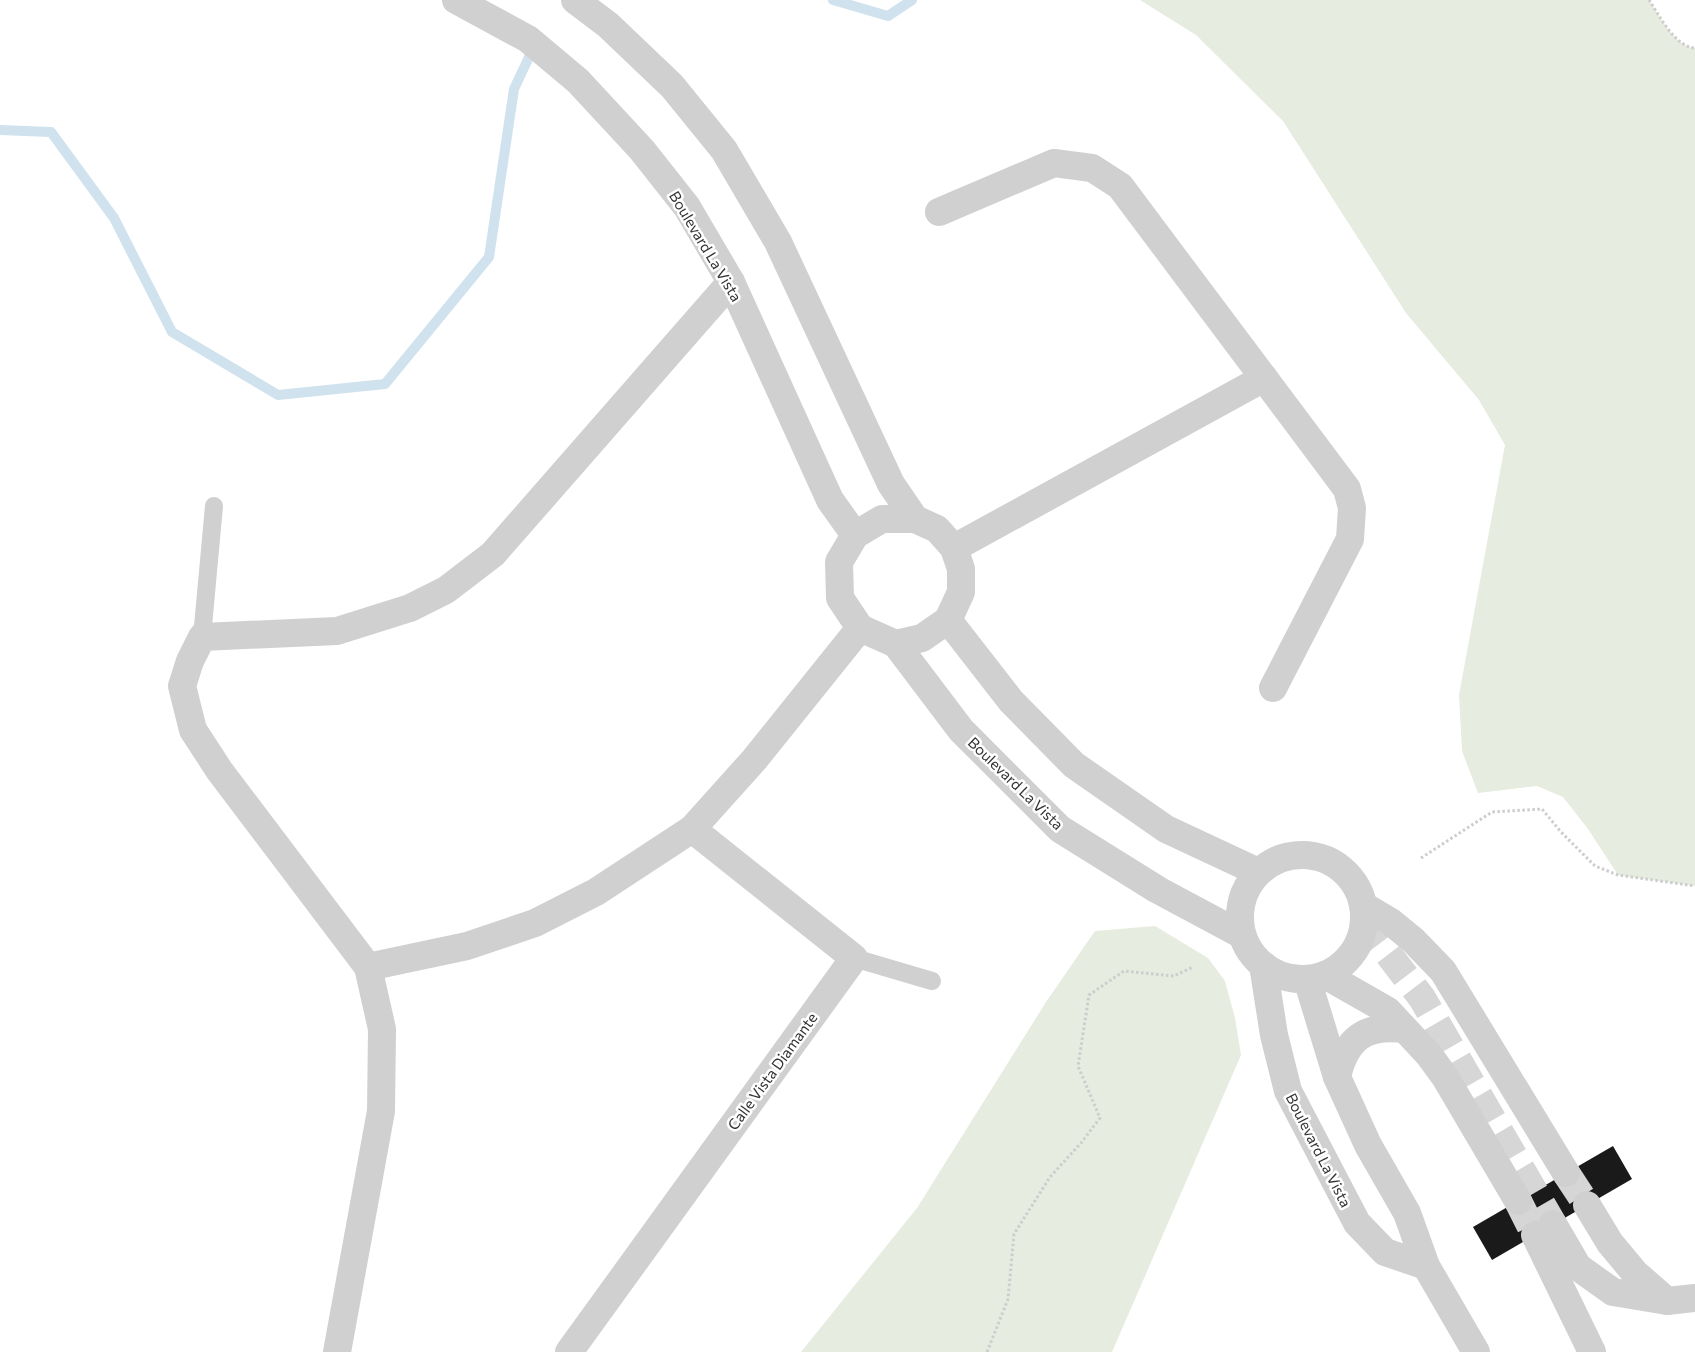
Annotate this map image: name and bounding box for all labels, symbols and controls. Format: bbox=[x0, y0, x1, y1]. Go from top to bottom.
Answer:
street label: Boulevard La Vista bbox=[666, 188, 746, 304]
street label: Boulevard La Vista bbox=[965, 733, 1067, 833]
street label: Calle Vista Diamante bbox=[723, 1009, 821, 1133]
street label: Boulevard La Vista bbox=[1283, 1090, 1355, 1210]

